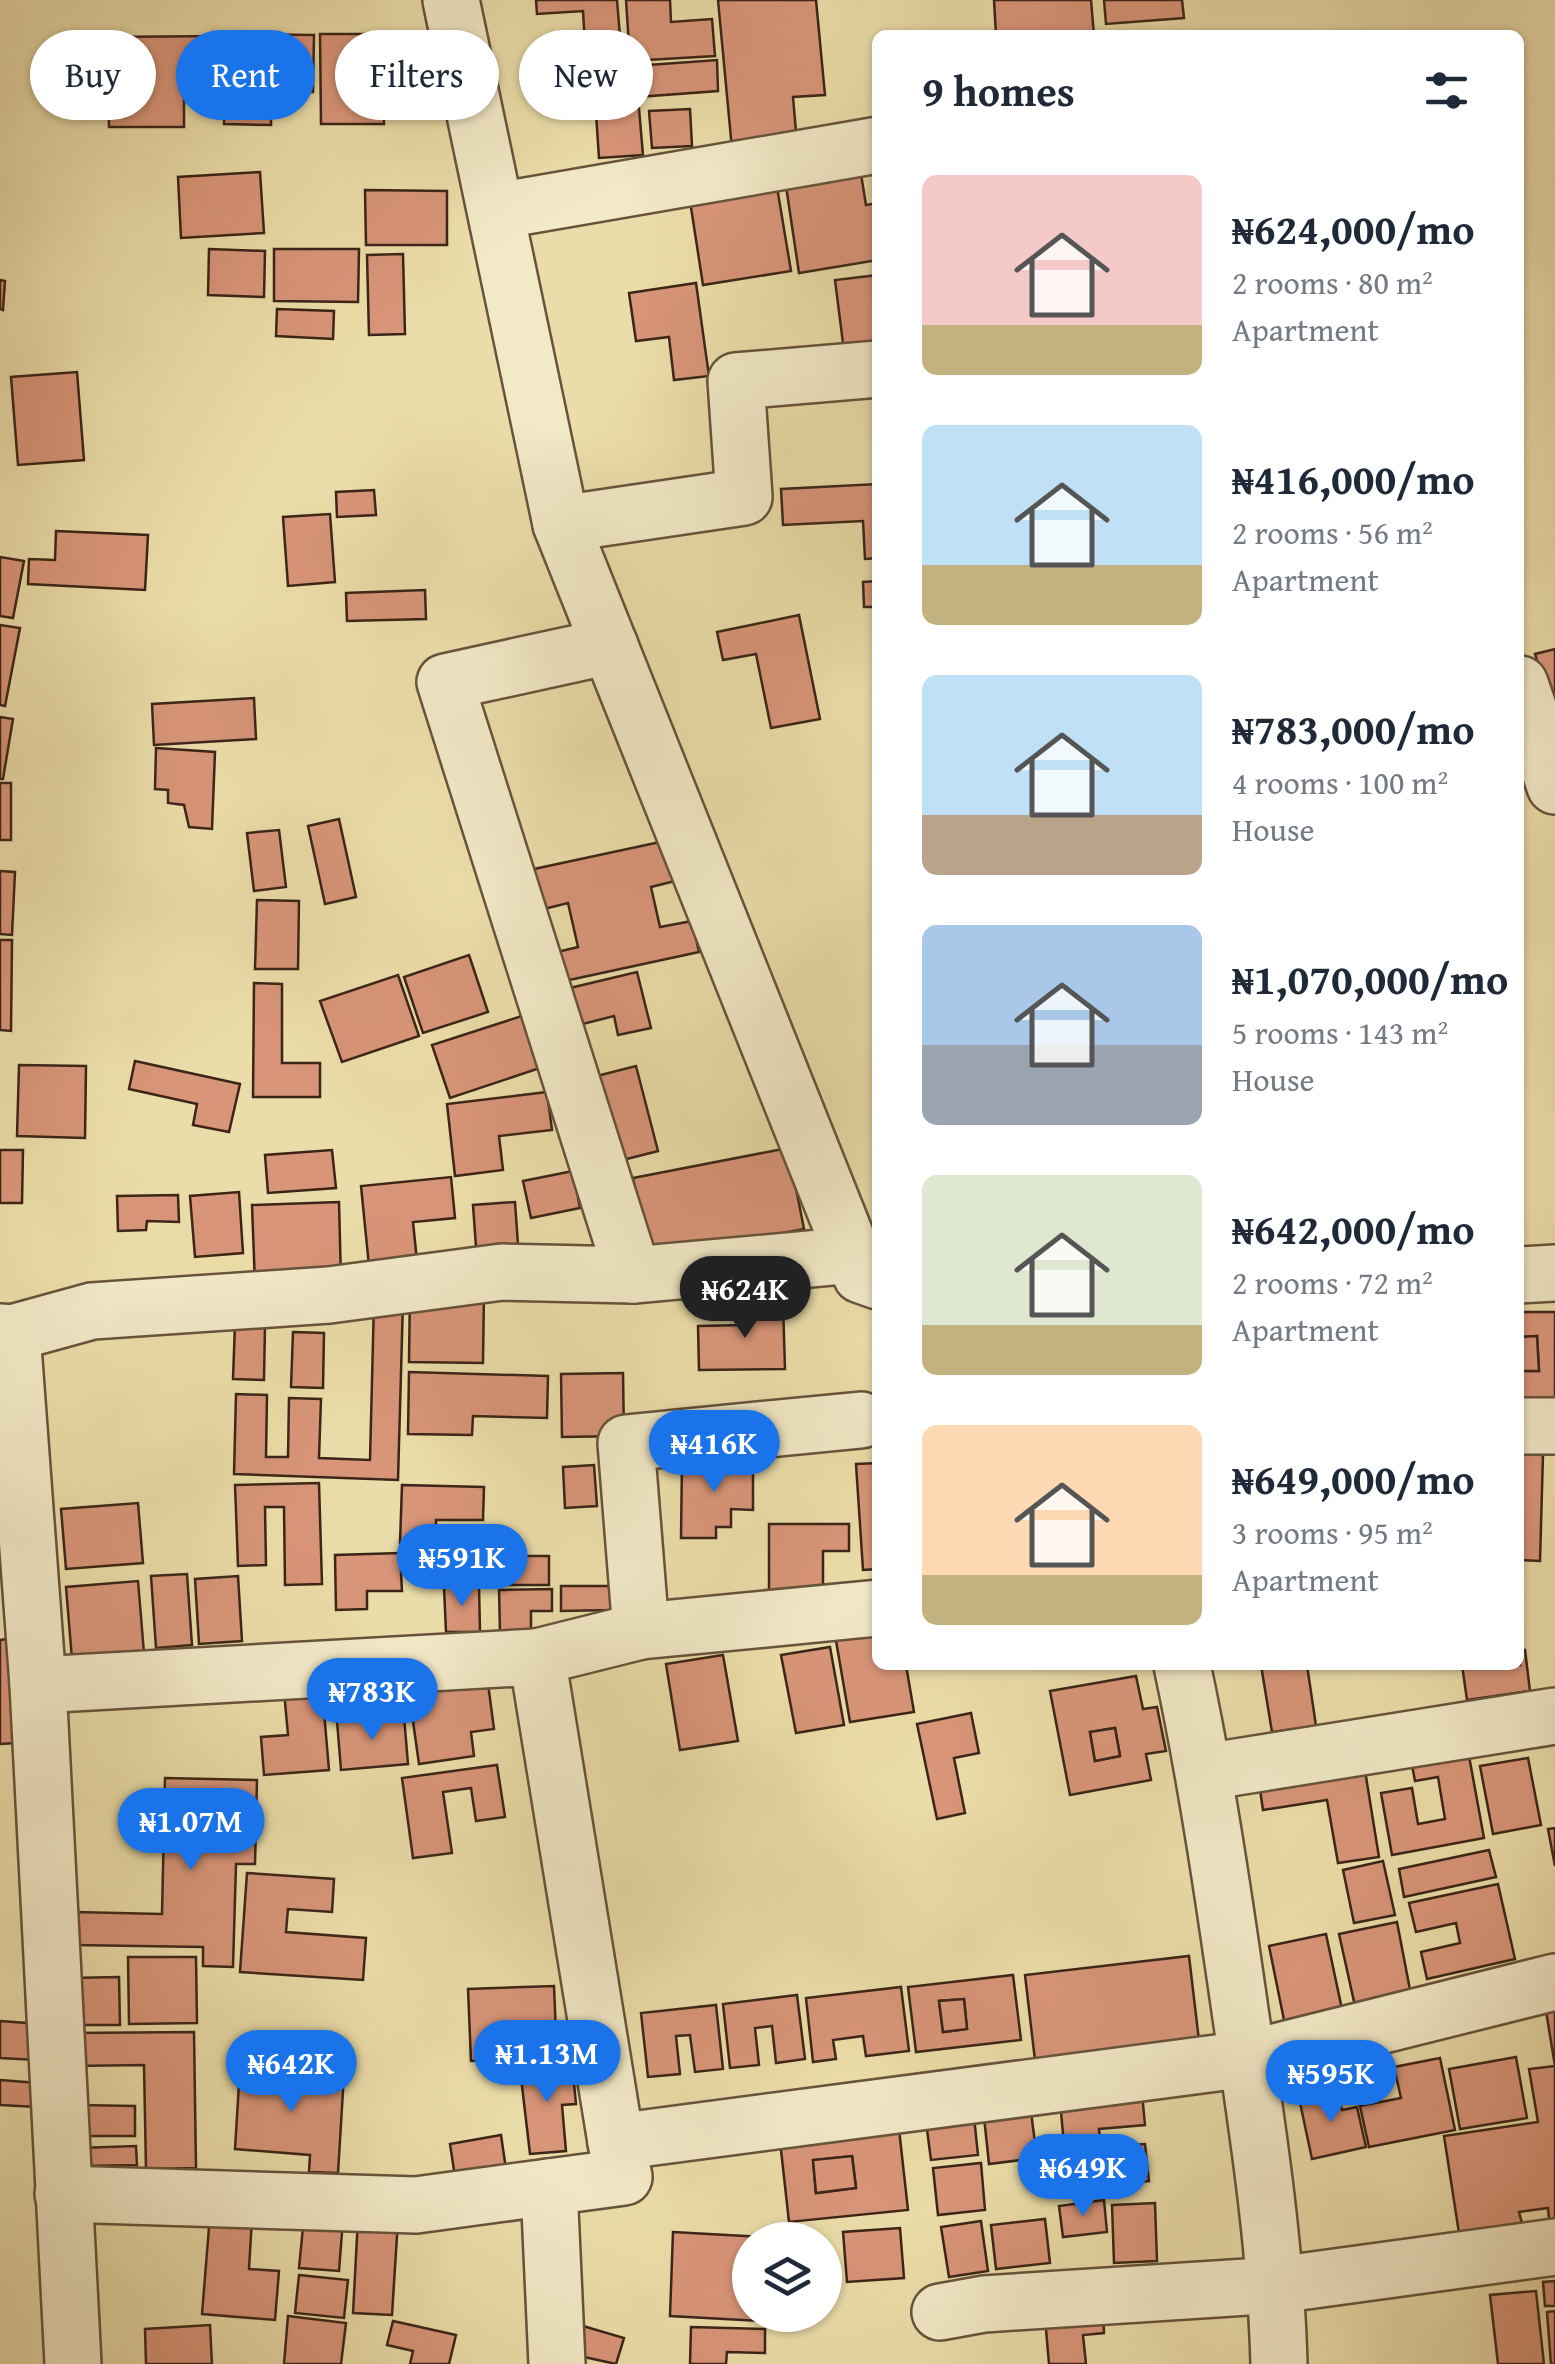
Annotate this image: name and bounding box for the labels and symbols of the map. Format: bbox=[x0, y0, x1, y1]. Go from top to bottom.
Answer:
pin: ₦624K bbox=[675, 1256, 815, 1341]
pin: ₦416K bbox=[644, 1410, 784, 1495]
pin: ₦591K bbox=[392, 1524, 532, 1609]
pin: ₦783K bbox=[302, 1658, 442, 1743]
pin: ₦1.07M bbox=[110, 1788, 272, 1873]
pin: ₦1.13M bbox=[466, 2020, 628, 2105]
pin: ₦642K bbox=[221, 2030, 361, 2115]
pin: ₦595K bbox=[1261, 2040, 1401, 2125]
pin: ₦649K bbox=[1013, 2134, 1153, 2219]

